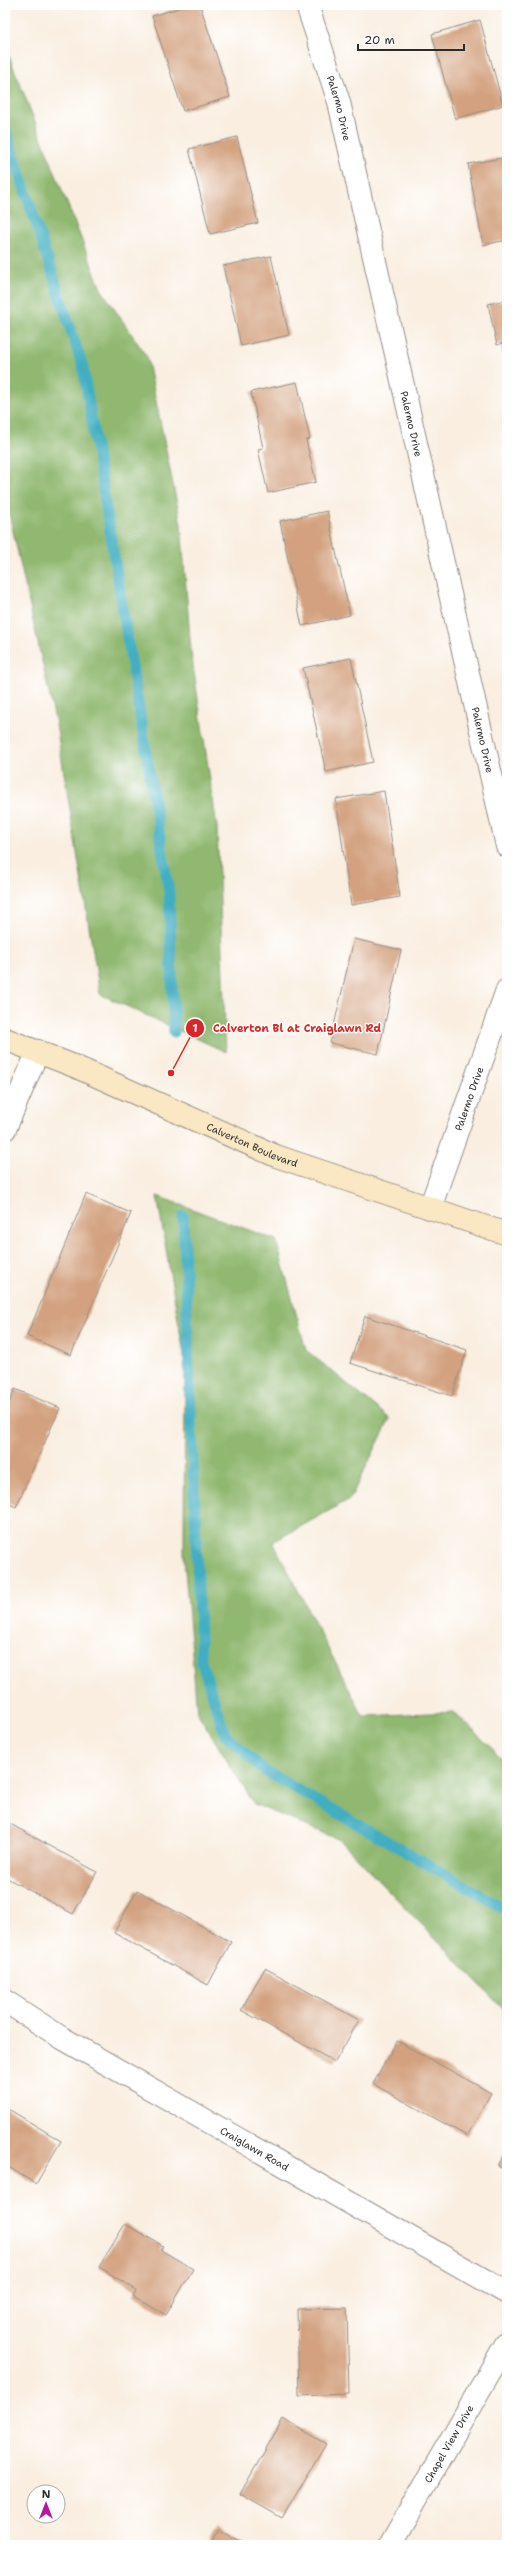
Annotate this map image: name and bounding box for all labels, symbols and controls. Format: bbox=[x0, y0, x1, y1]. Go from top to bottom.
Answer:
scale bar bbox=[358, 26, 464, 52]
text: 20 m bbox=[364, 32, 395, 48]
street label: Palermo Drive bbox=[324, 74, 354, 142]
street label: Palermo Drive bbox=[397, 390, 425, 458]
street label: Palermo Drive bbox=[469, 706, 496, 774]
callout: Calverton Bl at Craiglawn Rd bbox=[185, 1016, 389, 1039]
text: 1 bbox=[192, 1020, 198, 1036]
text: Calverton Bl at Craiglawn Rd bbox=[213, 1021, 381, 1036]
street label: Palermo Drive bbox=[452, 1065, 486, 1133]
street label: Calverton Boulevard bbox=[204, 1120, 300, 1170]
street label: Craiglawn Road bbox=[218, 2124, 292, 2174]
street label: Chapel View Drive bbox=[421, 2402, 477, 2485]
north arrow bbox=[26, 2484, 66, 2524]
text: N bbox=[42, 2487, 51, 2502]

